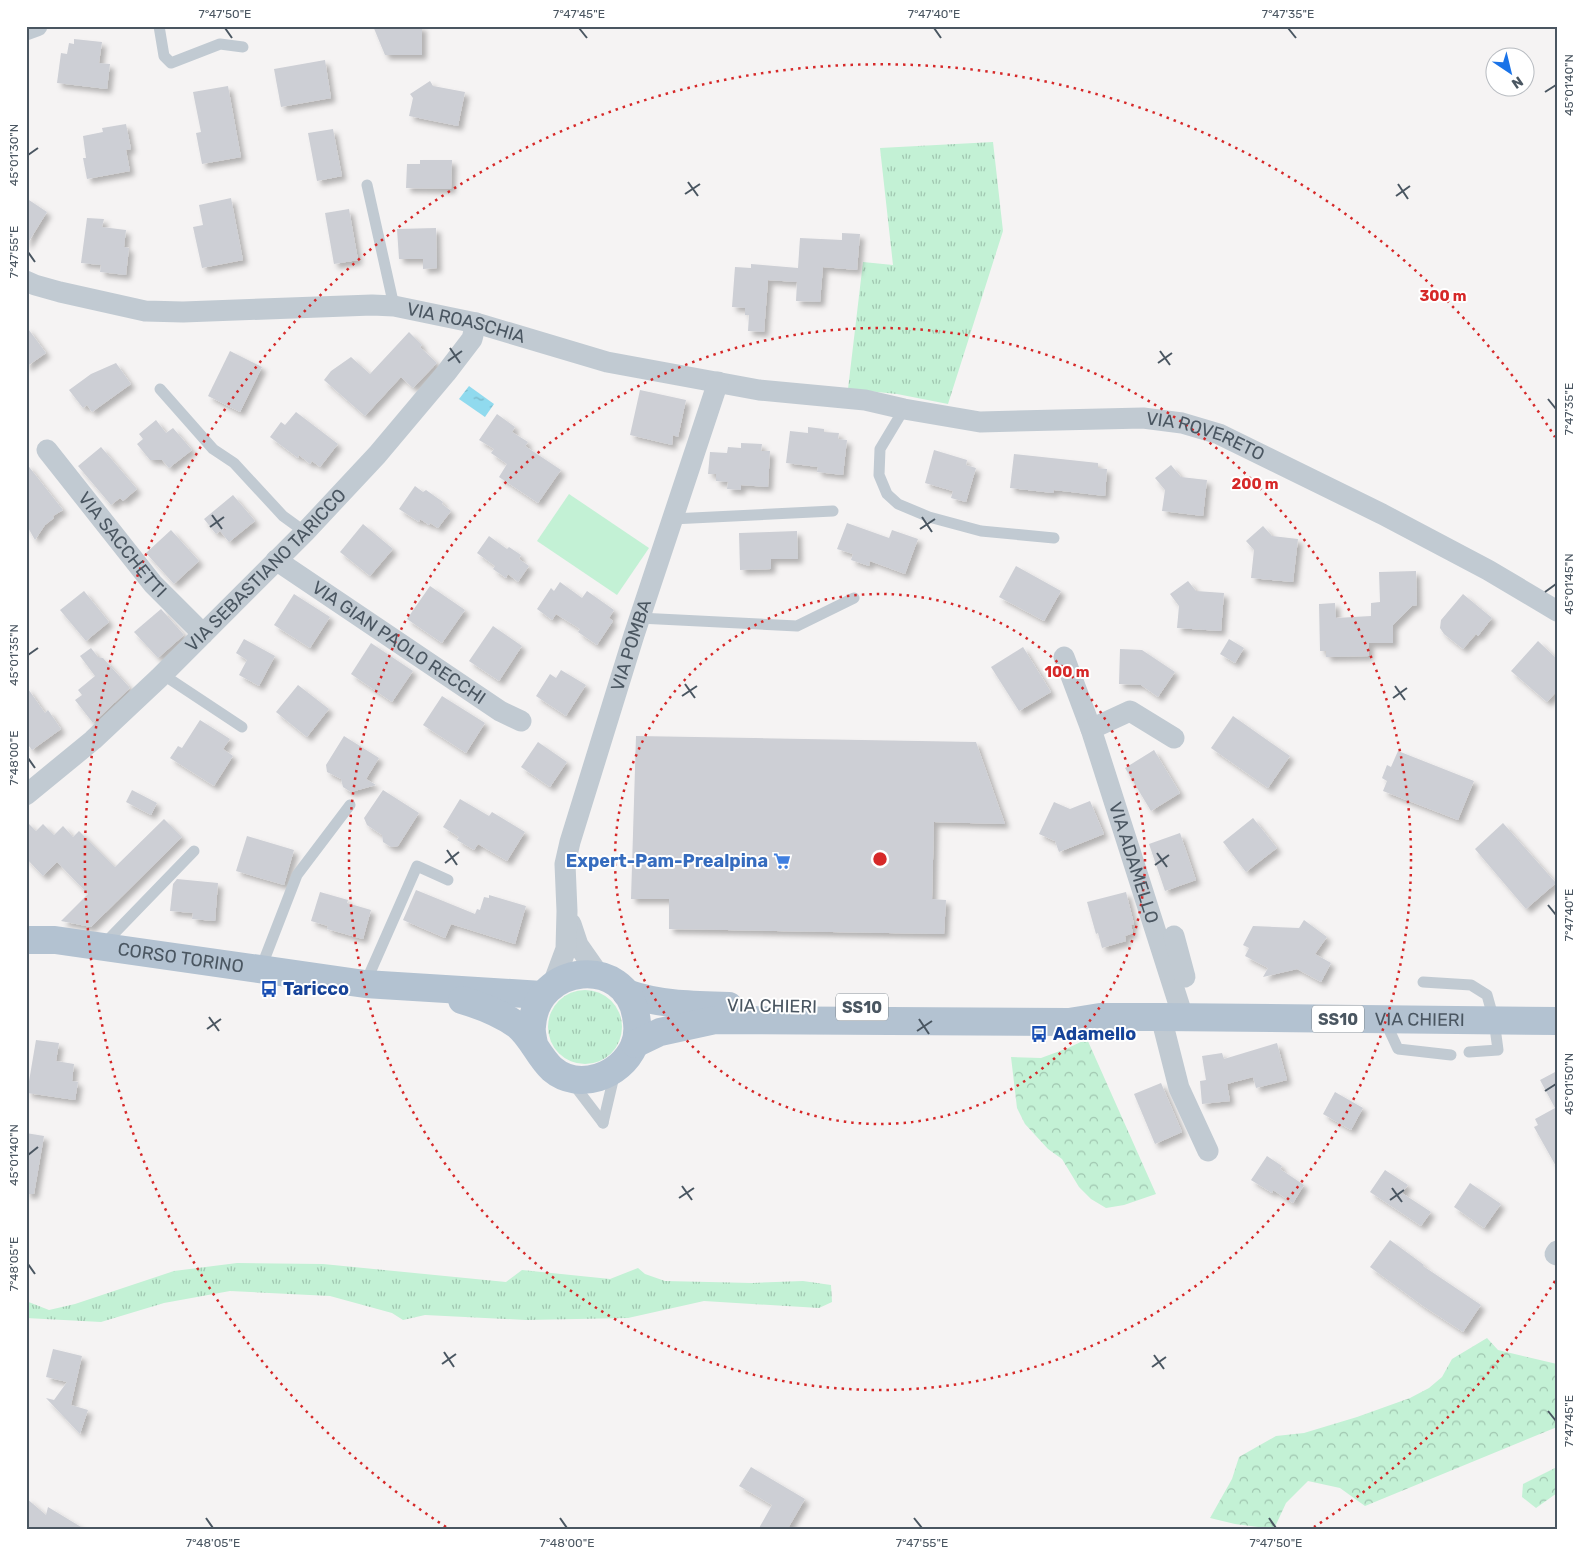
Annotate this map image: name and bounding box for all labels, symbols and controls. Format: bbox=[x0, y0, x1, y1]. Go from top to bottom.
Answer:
text: 7°47'50"E bbox=[199, 7, 251, 21]
text: 7°47'45"E bbox=[553, 7, 605, 21]
text: 7°47'40"E bbox=[908, 7, 960, 21]
text: 7°47'35"E bbox=[1262, 7, 1314, 21]
north arrow bbox=[1486, 48, 1536, 98]
text: 45°01'40"N bbox=[1562, 54, 1576, 116]
text: N bbox=[1508, 72, 1526, 92]
text: 45°01'30"N bbox=[7, 124, 21, 186]
text: 7°47'55"E bbox=[7, 226, 21, 278]
text: 300 m bbox=[1419, 287, 1467, 305]
street label: VIA ROASCHIA bbox=[405, 298, 528, 348]
text: 7°47'35"E bbox=[1562, 383, 1576, 435]
street label: VIA ROVERETO bbox=[1145, 407, 1268, 466]
text: 200 m bbox=[1231, 475, 1279, 493]
street label: VIA SEBASTIANO TARICCO bbox=[181, 484, 351, 656]
street label: VIA SACCHETTI bbox=[73, 487, 171, 602]
text: 45°01'45"N bbox=[1562, 553, 1576, 615]
street label: VIA GIAN PAOLO RECCHI bbox=[308, 576, 490, 709]
street label: VIA POMBA bbox=[606, 597, 656, 694]
text: 45°01'35"N bbox=[7, 624, 21, 686]
text: 100 m bbox=[1045, 663, 1089, 681]
text: 7°48'00"E bbox=[7, 731, 21, 786]
street label: VIA ADAMELLO bbox=[1104, 799, 1163, 926]
place label: Expert-Pam-Prealpina bbox=[566, 850, 768, 872]
centre of rings bbox=[871, 850, 889, 868]
supermarket icon: Expert-Pam-Prealpina bbox=[772, 851, 792, 871]
text: 7°47'40"E bbox=[1562, 889, 1576, 941]
street label: CORSO TORINO bbox=[116, 938, 245, 978]
place label: Taricco bbox=[283, 978, 349, 1000]
bus stop icon: Taricco bbox=[259, 979, 279, 999]
street label: VIA CHIERI bbox=[727, 994, 817, 1018]
road number: SS10 bbox=[836, 994, 888, 1020]
road number: SS10 bbox=[1312, 1006, 1364, 1032]
street label: VIA CHIERI bbox=[1374, 1008, 1465, 1031]
place label: Adamello bbox=[1053, 1023, 1136, 1045]
bus stop icon: Adamello bbox=[1029, 1024, 1049, 1044]
text: 45°01'50"N bbox=[1562, 1053, 1576, 1115]
text: 45°01'40"N bbox=[7, 1124, 21, 1186]
text: 7°48'05"E bbox=[7, 1237, 21, 1291]
text: 7°47'45"E bbox=[1562, 1395, 1576, 1447]
text: 7°48'05"E bbox=[186, 1536, 240, 1550]
text: 7°48'00"E bbox=[540, 1536, 595, 1550]
text: 7°47'55"E bbox=[896, 1536, 948, 1550]
text: 7°47'50"E bbox=[1250, 1536, 1302, 1550]

